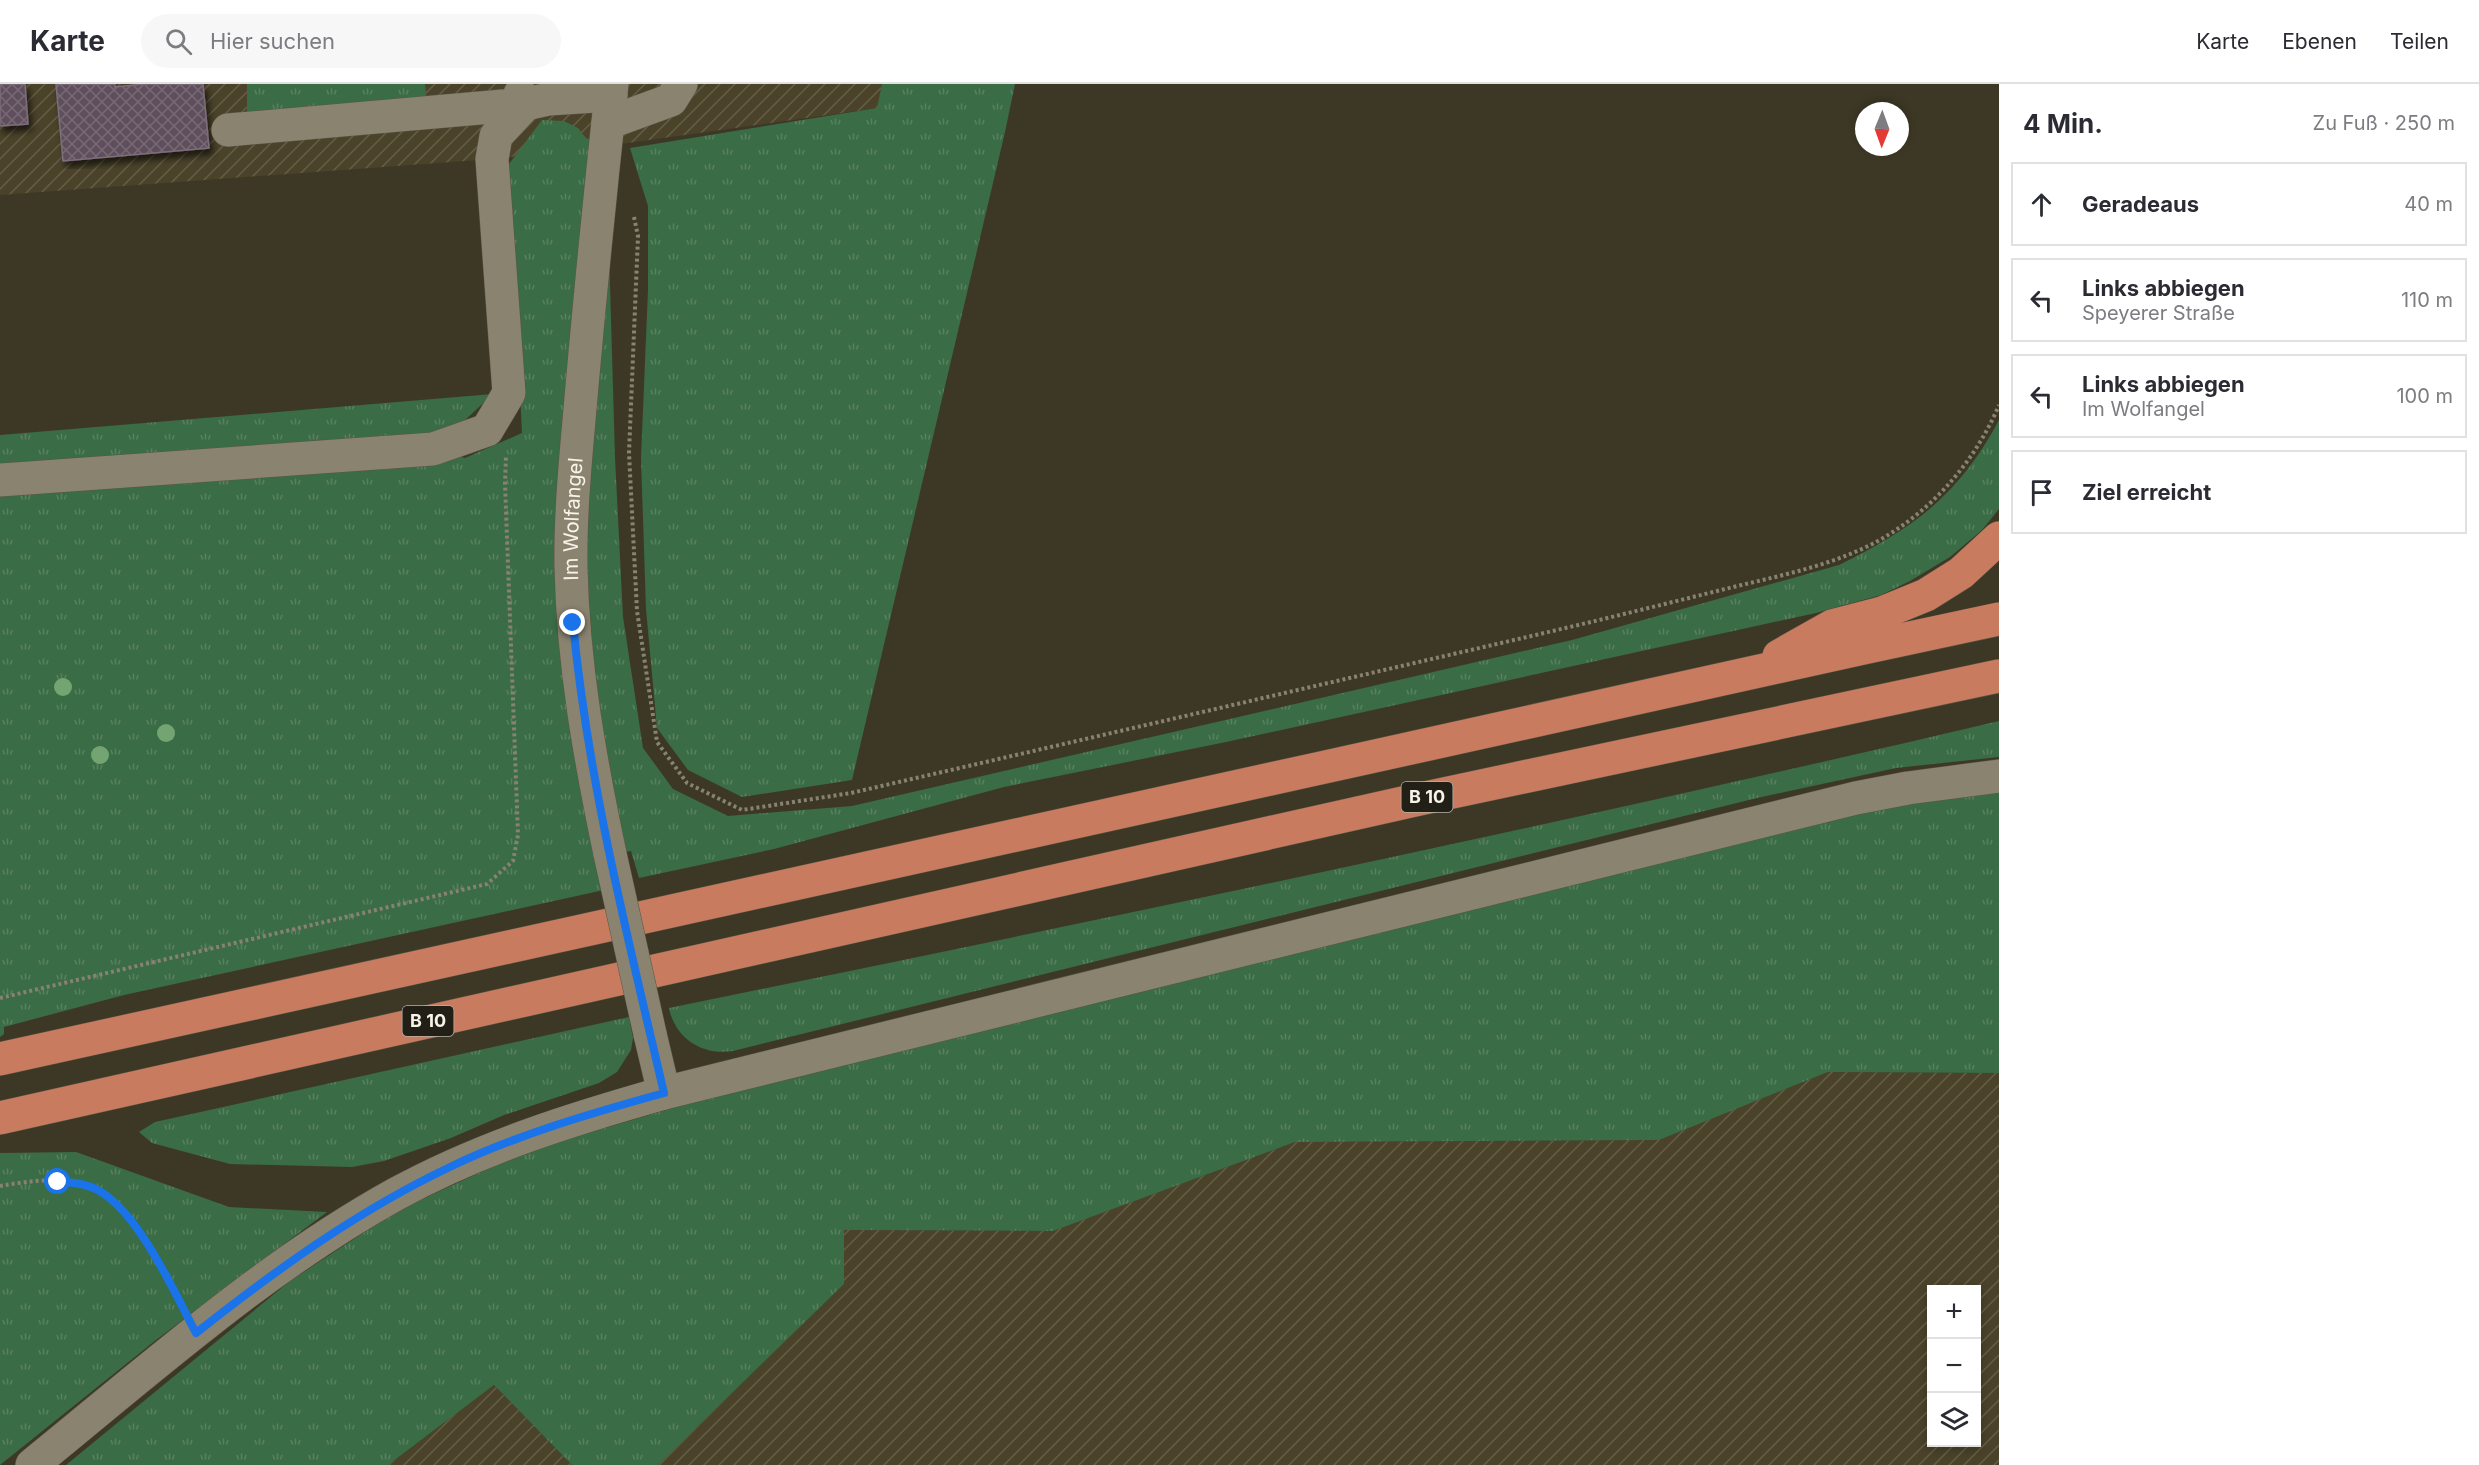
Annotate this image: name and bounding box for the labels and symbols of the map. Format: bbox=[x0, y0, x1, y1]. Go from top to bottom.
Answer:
north arrow bbox=[1855, 102, 1909, 156]
street label: Im Wolfangel bbox=[559, 457, 588, 581]
route end bbox=[559, 609, 585, 635]
road number: B 10 bbox=[1402, 782, 1452, 812]
road number: B 10 bbox=[402, 1006, 454, 1036]
route start bbox=[44, 1168, 70, 1194]

